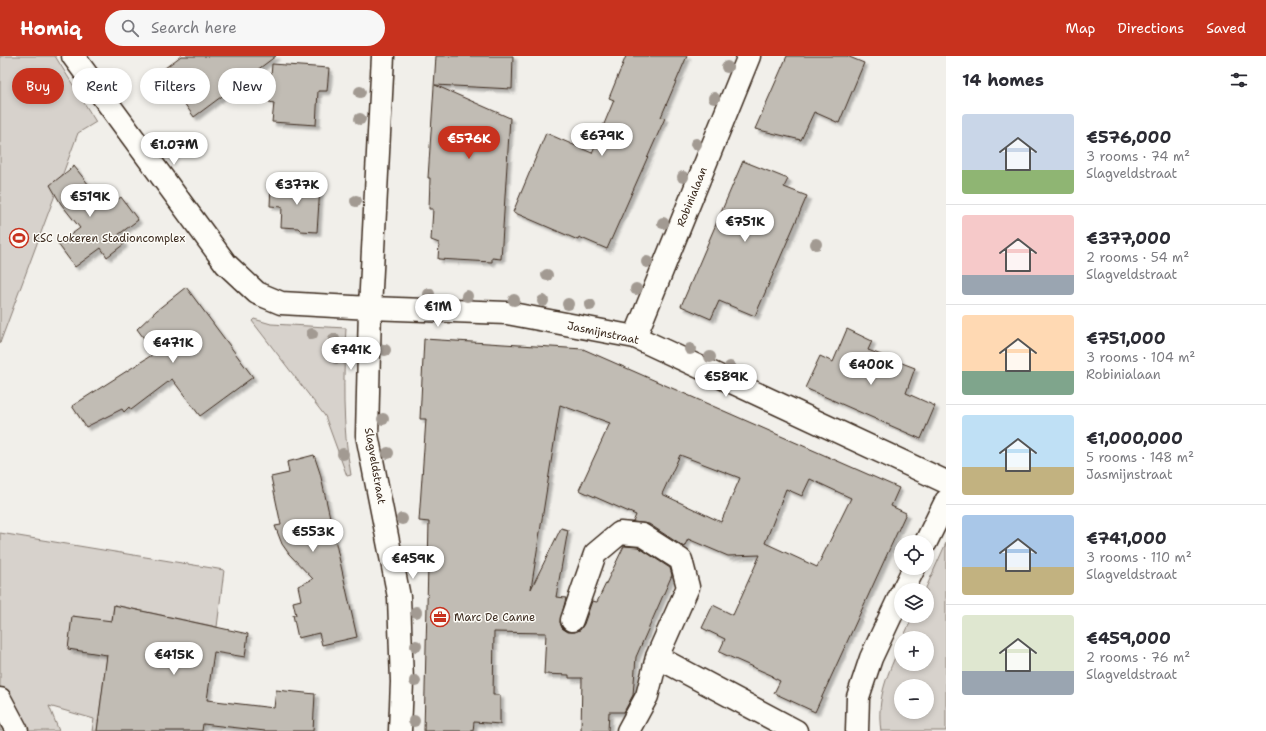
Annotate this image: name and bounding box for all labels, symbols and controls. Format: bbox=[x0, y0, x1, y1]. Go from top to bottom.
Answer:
search box bbox=[105, 10, 385, 46]
text: Homiq bbox=[20, 16, 81, 41]
icon: search bbox=[119, 17, 141, 39]
text: Search here bbox=[151, 18, 237, 38]
text: Map bbox=[1066, 19, 1096, 37]
text: Directions bbox=[1118, 19, 1184, 37]
text: Saved bbox=[1206, 19, 1246, 37]
chip: Buy bbox=[12, 68, 64, 104]
chip: Rent bbox=[72, 68, 132, 104]
chip: Filters bbox=[140, 68, 210, 104]
chip: New bbox=[218, 68, 276, 104]
text: 14 homes bbox=[962, 69, 1044, 91]
icon: filters bbox=[1228, 69, 1250, 91]
pin: €679K bbox=[574, 123, 630, 157]
pin: €576K bbox=[441, 126, 497, 160]
text: €576,000 bbox=[1086, 126, 1171, 148]
text: €679K bbox=[580, 127, 624, 144]
text: €576K bbox=[447, 130, 491, 147]
icon: home bbox=[994, 130, 1042, 178]
pin: €1.07M bbox=[141, 132, 207, 166]
text: €1.07M bbox=[150, 136, 198, 153]
text: 3 rooms · 74 m² bbox=[1086, 148, 1190, 165]
street label: Robinialaan bbox=[673, 165, 711, 229]
text: Slagveldstraat bbox=[1086, 165, 1177, 182]
pin: €377K bbox=[269, 172, 325, 206]
text: €377K bbox=[275, 176, 319, 193]
pin: €519K bbox=[62, 184, 118, 218]
text: €519K bbox=[70, 188, 110, 205]
pin: €751K bbox=[717, 209, 773, 243]
text: €751K bbox=[725, 213, 765, 230]
sports icon: KSC Lokeren Stadioncomplex bbox=[8, 227, 30, 249]
text: €377,000 bbox=[1086, 227, 1171, 249]
place label: KSC Lokeren Stadioncomplex bbox=[33, 231, 185, 246]
icon: home bbox=[994, 231, 1042, 279]
text: 2 rooms · 54 m² bbox=[1086, 249, 1189, 266]
text: Slagveldstraat bbox=[1086, 266, 1177, 283]
pin: €1M bbox=[419, 294, 457, 328]
text: €1M bbox=[424, 298, 452, 315]
street label: Jasmijnstraat bbox=[566, 318, 641, 348]
text: €751,000 bbox=[1086, 327, 1166, 349]
pin: €471K bbox=[145, 330, 201, 364]
icon: home bbox=[994, 331, 1042, 379]
text: €471K bbox=[152, 334, 194, 351]
pin: €741K bbox=[323, 337, 379, 371]
text: €741K bbox=[331, 341, 371, 358]
text: 3 rooms · 104 m² bbox=[1086, 349, 1195, 366]
pin: €400K bbox=[843, 352, 899, 386]
text: €400K bbox=[848, 356, 894, 373]
pin: €589K bbox=[698, 364, 754, 398]
text: Robinialaan bbox=[1086, 366, 1161, 383]
text: €589K bbox=[704, 368, 748, 385]
street label: Slagveldstraat bbox=[361, 427, 389, 506]
text: €1,000,000 bbox=[1086, 427, 1183, 449]
icon: home bbox=[994, 431, 1042, 479]
text: 5 rooms · 148 m² bbox=[1086, 449, 1194, 466]
text: Jasmijnstraat bbox=[1086, 466, 1173, 483]
pin: €553K bbox=[285, 519, 341, 553]
text: €553K bbox=[291, 523, 335, 540]
text: €741,000 bbox=[1086, 527, 1167, 549]
icon: home bbox=[994, 531, 1042, 579]
map controls bbox=[894, 535, 934, 719]
button: locate bbox=[894, 535, 934, 575]
pin: €459K bbox=[385, 546, 441, 580]
text: 3 rooms · 110 m² bbox=[1086, 549, 1192, 566]
text: €459K bbox=[391, 550, 435, 567]
text: Slagveldstraat bbox=[1086, 566, 1177, 583]
button: layers bbox=[894, 583, 934, 623]
office icon: Marc De Canne bbox=[429, 606, 451, 628]
place label: Marc De Canne bbox=[454, 610, 535, 625]
text: €459,000 bbox=[1086, 627, 1171, 649]
button: + bbox=[894, 631, 934, 671]
icon: home bbox=[994, 631, 1042, 679]
pin: €415K bbox=[146, 642, 202, 676]
text: €415K bbox=[154, 646, 194, 663]
text: 2 rooms · 76 m² bbox=[1086, 649, 1190, 666]
text: Slagveldstraat bbox=[1086, 666, 1177, 683]
button: − bbox=[894, 679, 934, 719]

